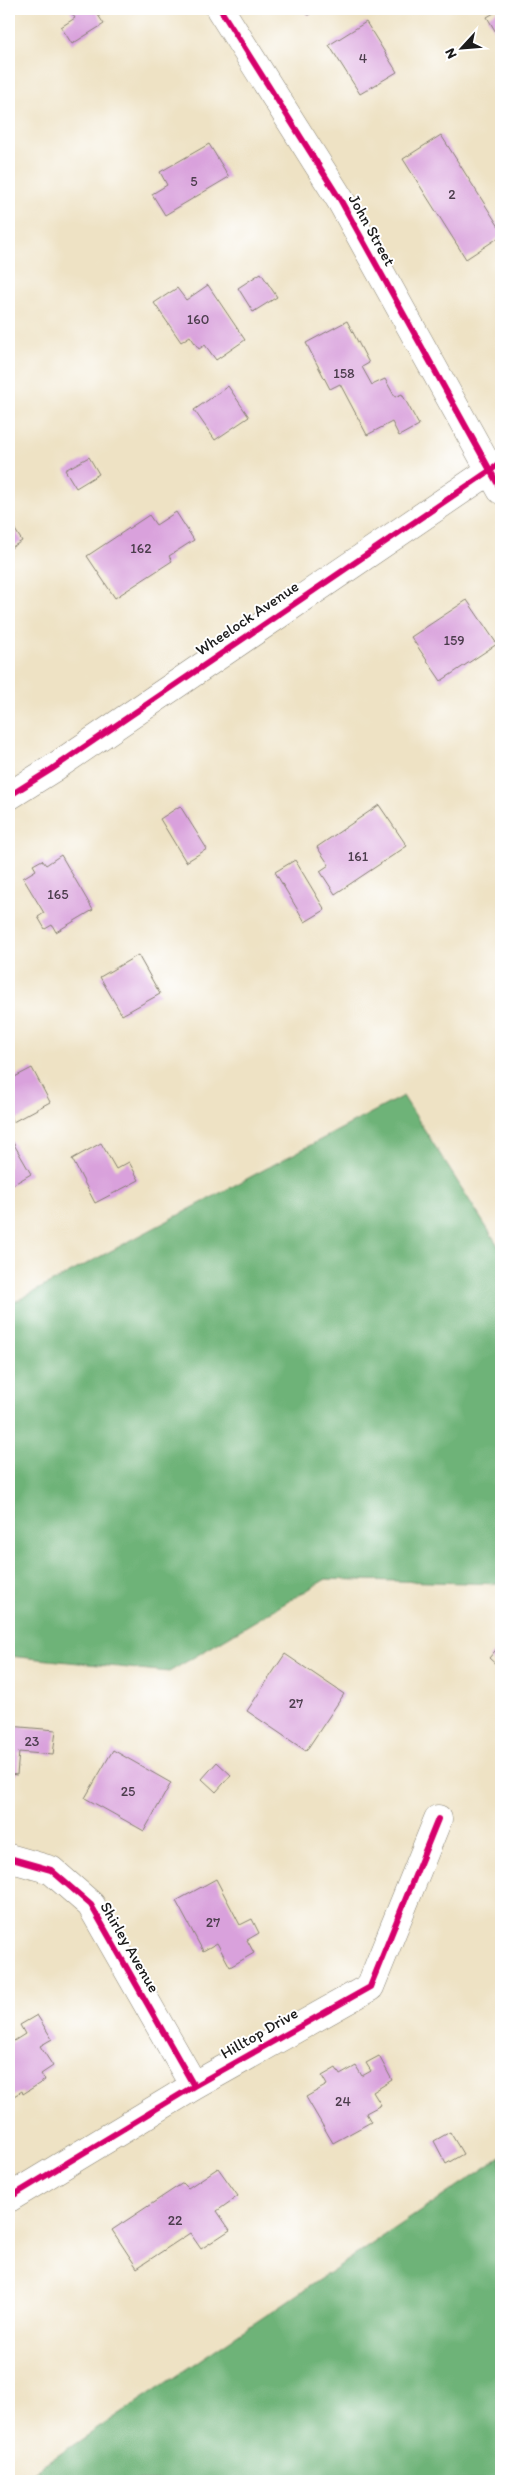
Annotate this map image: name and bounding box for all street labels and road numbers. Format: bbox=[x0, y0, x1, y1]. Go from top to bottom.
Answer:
street label: John Street bbox=[345, 191, 399, 269]
street label: Wheelock Avenue bbox=[192, 576, 302, 660]
street label: Shirley Avenue bbox=[96, 1898, 164, 1996]
street label: Hilltop Drive bbox=[217, 2003, 301, 2063]

